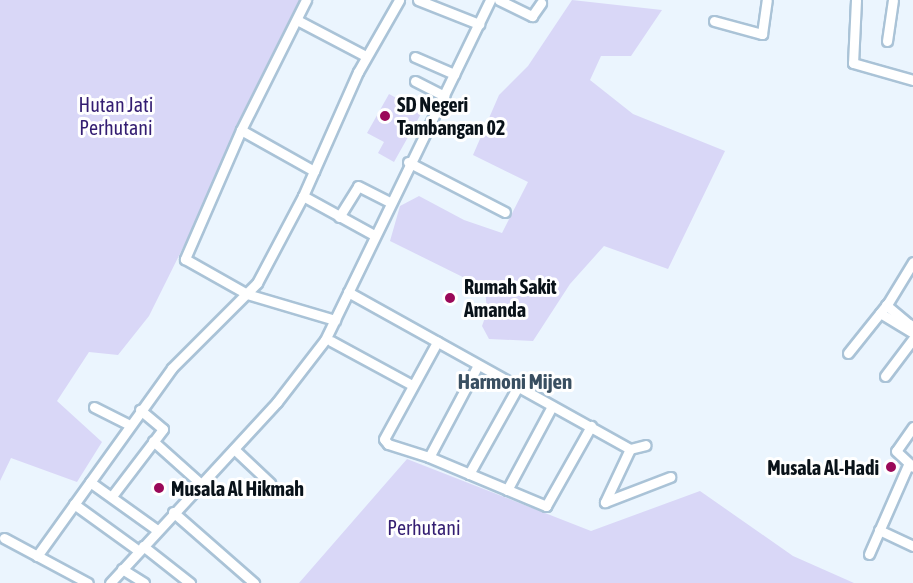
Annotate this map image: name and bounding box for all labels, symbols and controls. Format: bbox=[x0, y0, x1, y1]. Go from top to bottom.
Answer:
park label: Hutan Jati Perhutani bbox=[79, 92, 153, 139]
place label: SD Negeri Tambangan 02 bbox=[397, 92, 505, 139]
marker: SD Negeri Tambangan 02 bbox=[378, 109, 392, 123]
place label: Rumah Sakit Amanda bbox=[464, 274, 557, 321]
marker: Rumah Sakit Amanda bbox=[441, 289, 459, 307]
district label: Harmoni Mijen bbox=[458, 368, 572, 394]
place label: Musala Al-Hadi bbox=[767, 455, 879, 479]
marker: Musala Al-Hadi bbox=[884, 460, 898, 474]
place label: Musala Al Hikmah bbox=[171, 476, 304, 500]
marker: Musala Al Hikmah bbox=[152, 481, 166, 495]
park label: Perhutani bbox=[387, 515, 461, 539]

